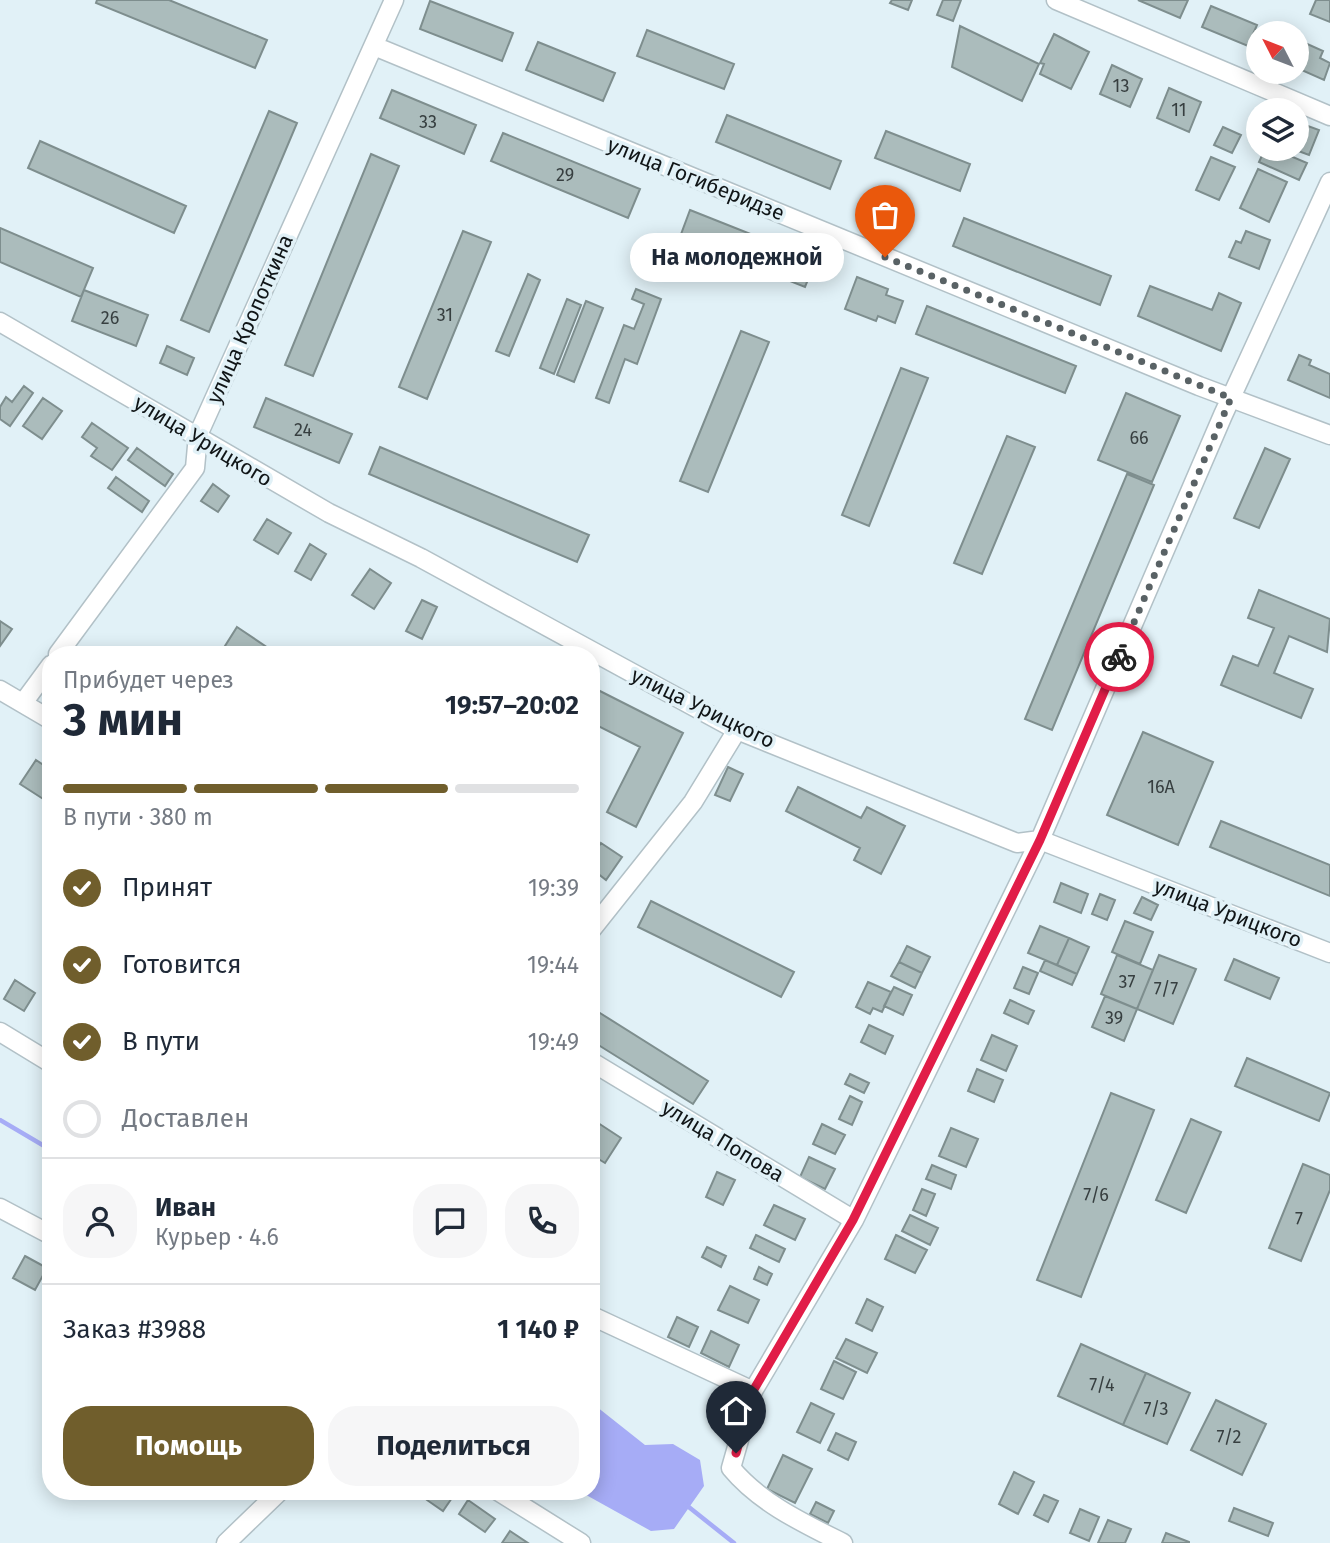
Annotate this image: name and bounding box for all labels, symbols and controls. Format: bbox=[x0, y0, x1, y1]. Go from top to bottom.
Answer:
north arrow bbox=[1246, 21, 1309, 84]
map controls bbox=[1246, 21, 1309, 161]
house number: 13 bbox=[1113, 75, 1129, 97]
button: layers bbox=[1246, 98, 1309, 161]
house number: 11 bbox=[1171, 99, 1187, 121]
house number: 33 bbox=[419, 111, 437, 133]
street label: улица Гогиберидзе bbox=[604, 132, 788, 226]
house number: 29 bbox=[556, 164, 574, 186]
pin bbox=[855, 185, 915, 257]
icon: bag bbox=[866, 196, 904, 234]
street label: улица Кропоткина bbox=[201, 231, 299, 407]
callout: На молодежной bbox=[630, 232, 843, 282]
text: На молодежной bbox=[651, 243, 823, 271]
house number: 31 bbox=[437, 304, 453, 326]
house number: 26 bbox=[101, 307, 119, 329]
street label: улица Урицкого bbox=[129, 390, 277, 492]
house number: 24 bbox=[294, 419, 312, 441]
house number: 66 bbox=[1129, 427, 1149, 449]
courier bbox=[1084, 622, 1154, 692]
icon: bike bbox=[1100, 638, 1138, 676]
street label: улица Урицкого bbox=[627, 662, 779, 754]
text: Прибудет через bbox=[63, 666, 234, 694]
text: 19:57–20:02 bbox=[445, 690, 579, 721]
text: 3 мин bbox=[63, 692, 183, 747]
house number: 16А bbox=[1147, 776, 1176, 798]
text: В пути · 380 m bbox=[63, 803, 213, 831]
icon: check bbox=[63, 869, 101, 907]
text: Принят bbox=[122, 872, 212, 903]
street label: улица Урицкого bbox=[1150, 873, 1306, 953]
text: 19:39 bbox=[528, 874, 579, 902]
icon: check bbox=[63, 946, 101, 984]
text: Готовится bbox=[122, 949, 242, 980]
text: 19:44 bbox=[527, 951, 579, 979]
house number: 37 bbox=[1119, 971, 1135, 993]
house number: 7/7 bbox=[1154, 978, 1178, 1000]
house number: 39 bbox=[1105, 1007, 1123, 1029]
icon: check bbox=[63, 1023, 101, 1061]
text: В пути bbox=[122, 1026, 200, 1057]
text: 19:49 bbox=[528, 1028, 579, 1056]
street label: улица Попова bbox=[657, 1094, 789, 1188]
text: Доставлен bbox=[122, 1103, 249, 1134]
button: person bbox=[63, 1184, 137, 1258]
button: chat bbox=[413, 1184, 487, 1258]
button: phone bbox=[505, 1184, 579, 1258]
house number: 7/6 bbox=[1083, 1184, 1109, 1206]
text: Иван bbox=[155, 1192, 216, 1223]
house number: 7 bbox=[1295, 1208, 1303, 1230]
text: Курьер · 4.6 bbox=[155, 1223, 279, 1251]
text: Заказ #3988 bbox=[63, 1314, 206, 1345]
text: 1 140 ₽ bbox=[497, 1314, 579, 1345]
house number: 7/4 bbox=[1089, 1374, 1115, 1396]
pin bbox=[706, 1381, 766, 1453]
icon: home bbox=[717, 1392, 755, 1430]
house number: 7/3 bbox=[1143, 1398, 1169, 1420]
button: Помощь bbox=[63, 1406, 314, 1486]
button: Поделиться bbox=[328, 1406, 579, 1486]
house number: 7/2 bbox=[1217, 1426, 1241, 1448]

